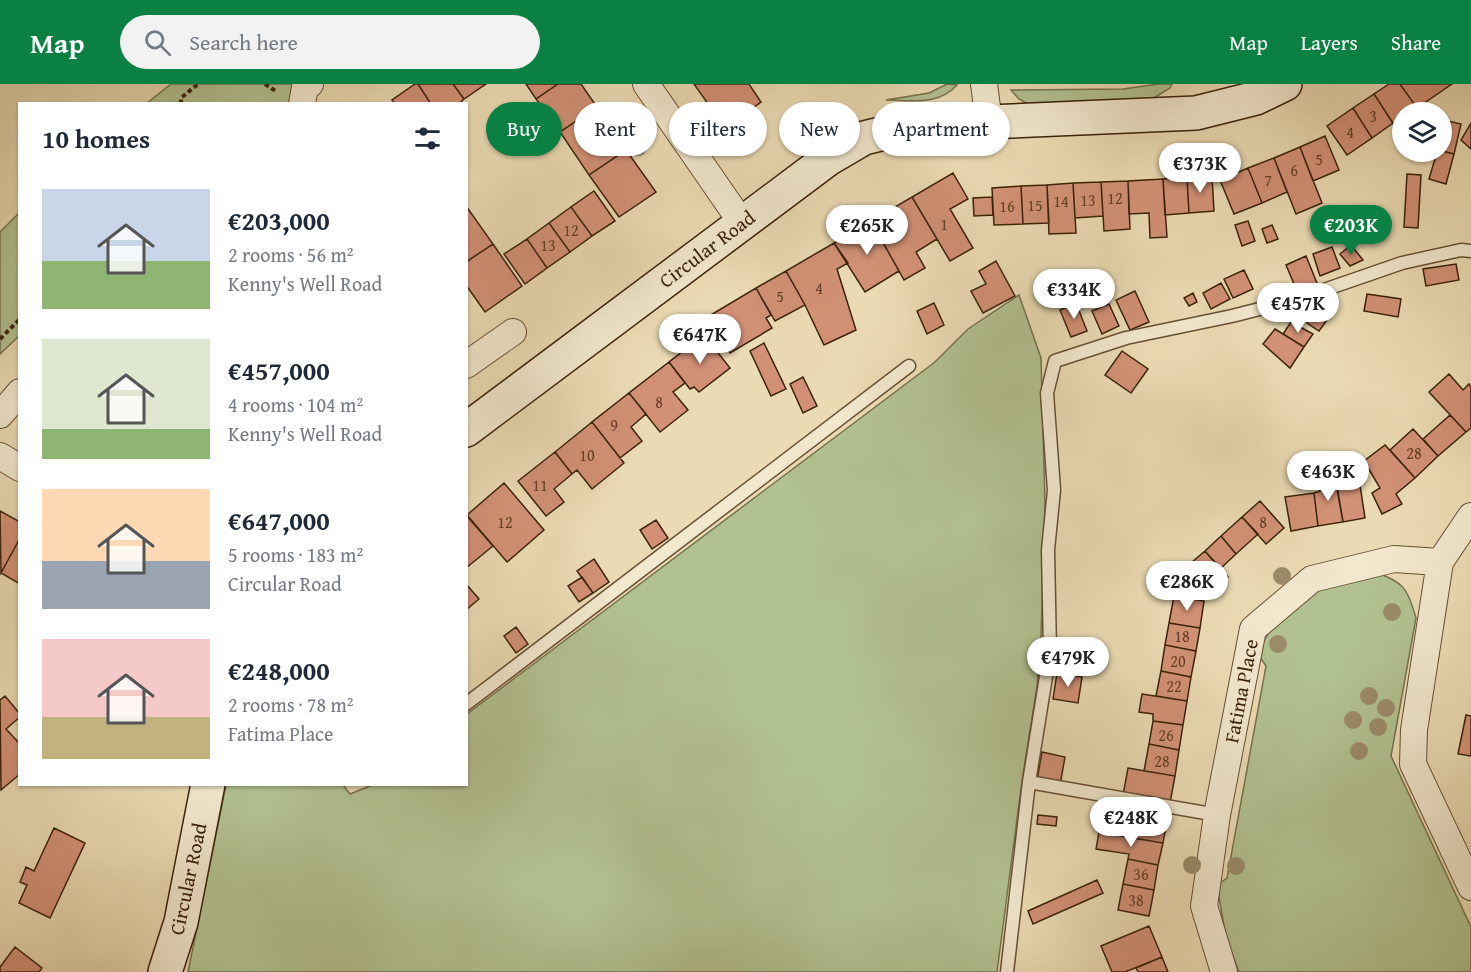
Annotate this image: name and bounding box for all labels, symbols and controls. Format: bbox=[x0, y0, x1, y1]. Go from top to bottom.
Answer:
search box bbox=[120, 15, 540, 69]
text: Map bbox=[30, 22, 84, 63]
icon: search bbox=[141, 26, 174, 59]
text: Search here bbox=[189, 26, 298, 58]
text: Map bbox=[1229, 27, 1268, 58]
text: Layers bbox=[1301, 27, 1358, 58]
text: Share bbox=[1391, 27, 1441, 58]
chip: Buy bbox=[486, 102, 562, 156]
chip: Rent bbox=[574, 102, 657, 156]
chip: Filters bbox=[669, 102, 767, 156]
chip: New bbox=[779, 102, 860, 156]
chip: Apartment bbox=[872, 102, 1010, 156]
map controls bbox=[1392, 102, 1452, 162]
button: layers bbox=[1392, 102, 1452, 162]
house number: 3 bbox=[1369, 104, 1377, 128]
text: 10 homes bbox=[42, 119, 150, 158]
house number: 4 bbox=[1346, 120, 1354, 144]
icon: filters bbox=[411, 122, 444, 155]
pin: €373K bbox=[1158, 143, 1242, 194]
house number: 5 bbox=[1315, 147, 1323, 171]
text: €373K bbox=[1173, 148, 1227, 177]
house number: 6 bbox=[1290, 158, 1298, 182]
house number: 7 bbox=[1264, 168, 1272, 192]
house number: 12 bbox=[1107, 186, 1123, 210]
house number: 13 bbox=[1080, 188, 1096, 212]
house number: 14 bbox=[1053, 189, 1069, 213]
house number: 15 bbox=[1027, 193, 1043, 217]
house number: 16 bbox=[999, 194, 1015, 218]
text: €203,000 bbox=[228, 201, 330, 240]
street label: Circular Road bbox=[653, 203, 761, 294]
pin: €265K bbox=[825, 205, 909, 256]
pin: €203K bbox=[1309, 205, 1393, 256]
text: €265K bbox=[840, 210, 894, 239]
text: €203K bbox=[1324, 210, 1378, 239]
house number: 1 bbox=[940, 212, 948, 236]
icon: home bbox=[90, 213, 162, 285]
house number: 12 bbox=[563, 218, 579, 242]
house number: 13 bbox=[540, 233, 556, 257]
text: 2 rooms · 56 m² bbox=[228, 240, 354, 269]
text: Kenny's Well Road bbox=[228, 269, 382, 298]
pin: €334K bbox=[1032, 269, 1116, 320]
text: €334K bbox=[1047, 274, 1101, 303]
house number: 4 bbox=[815, 276, 823, 300]
pin: €457K bbox=[1256, 283, 1340, 334]
house number: 5 bbox=[776, 284, 784, 308]
text: €457K bbox=[1271, 288, 1325, 317]
pin: €647K bbox=[658, 314, 742, 365]
text: €647K bbox=[673, 319, 727, 348]
text: €457,000 bbox=[228, 351, 330, 390]
icon: home bbox=[90, 363, 162, 435]
text: 4 rooms · 104 m² bbox=[228, 390, 363, 419]
house number: 8 bbox=[655, 390, 663, 414]
house number: 9 bbox=[610, 413, 618, 437]
text: Kenny's Well Road bbox=[228, 419, 382, 448]
house number: 28 bbox=[1406, 441, 1422, 465]
house number: 10 bbox=[579, 443, 595, 467]
pin: €463K bbox=[1286, 451, 1370, 502]
text: €463K bbox=[1301, 456, 1355, 485]
house number: 11 bbox=[532, 473, 548, 497]
text: €647,000 bbox=[228, 501, 330, 540]
house number: 12 bbox=[497, 510, 513, 534]
house number: 8 bbox=[1259, 510, 1267, 534]
icon: home bbox=[90, 513, 162, 585]
text: 5 rooms · 183 m² bbox=[228, 540, 363, 569]
pin: €286K bbox=[1145, 561, 1229, 612]
text: €286K bbox=[1160, 566, 1214, 595]
text: Circular Road bbox=[228, 569, 342, 598]
house number: 18 bbox=[1174, 624, 1190, 648]
street label: Fatima Place bbox=[1216, 636, 1265, 745]
pin: €479K bbox=[1026, 637, 1110, 688]
text: €479K bbox=[1041, 642, 1095, 671]
house number: 20 bbox=[1170, 649, 1186, 673]
text: €248,000 bbox=[228, 651, 330, 690]
icon: home bbox=[90, 663, 162, 735]
house number: 22 bbox=[1166, 674, 1182, 698]
text: 2 rooms · 78 m² bbox=[228, 690, 354, 719]
text: Fatima Place bbox=[228, 719, 333, 748]
house number: 26 bbox=[1158, 723, 1174, 747]
house number: 28 bbox=[1154, 749, 1170, 773]
pin: €248K bbox=[1089, 797, 1173, 848]
text: €248K bbox=[1104, 802, 1158, 831]
street label: Circular Road bbox=[162, 820, 214, 938]
house number: 36 bbox=[1133, 862, 1149, 886]
house number: 38 bbox=[1128, 888, 1144, 912]

